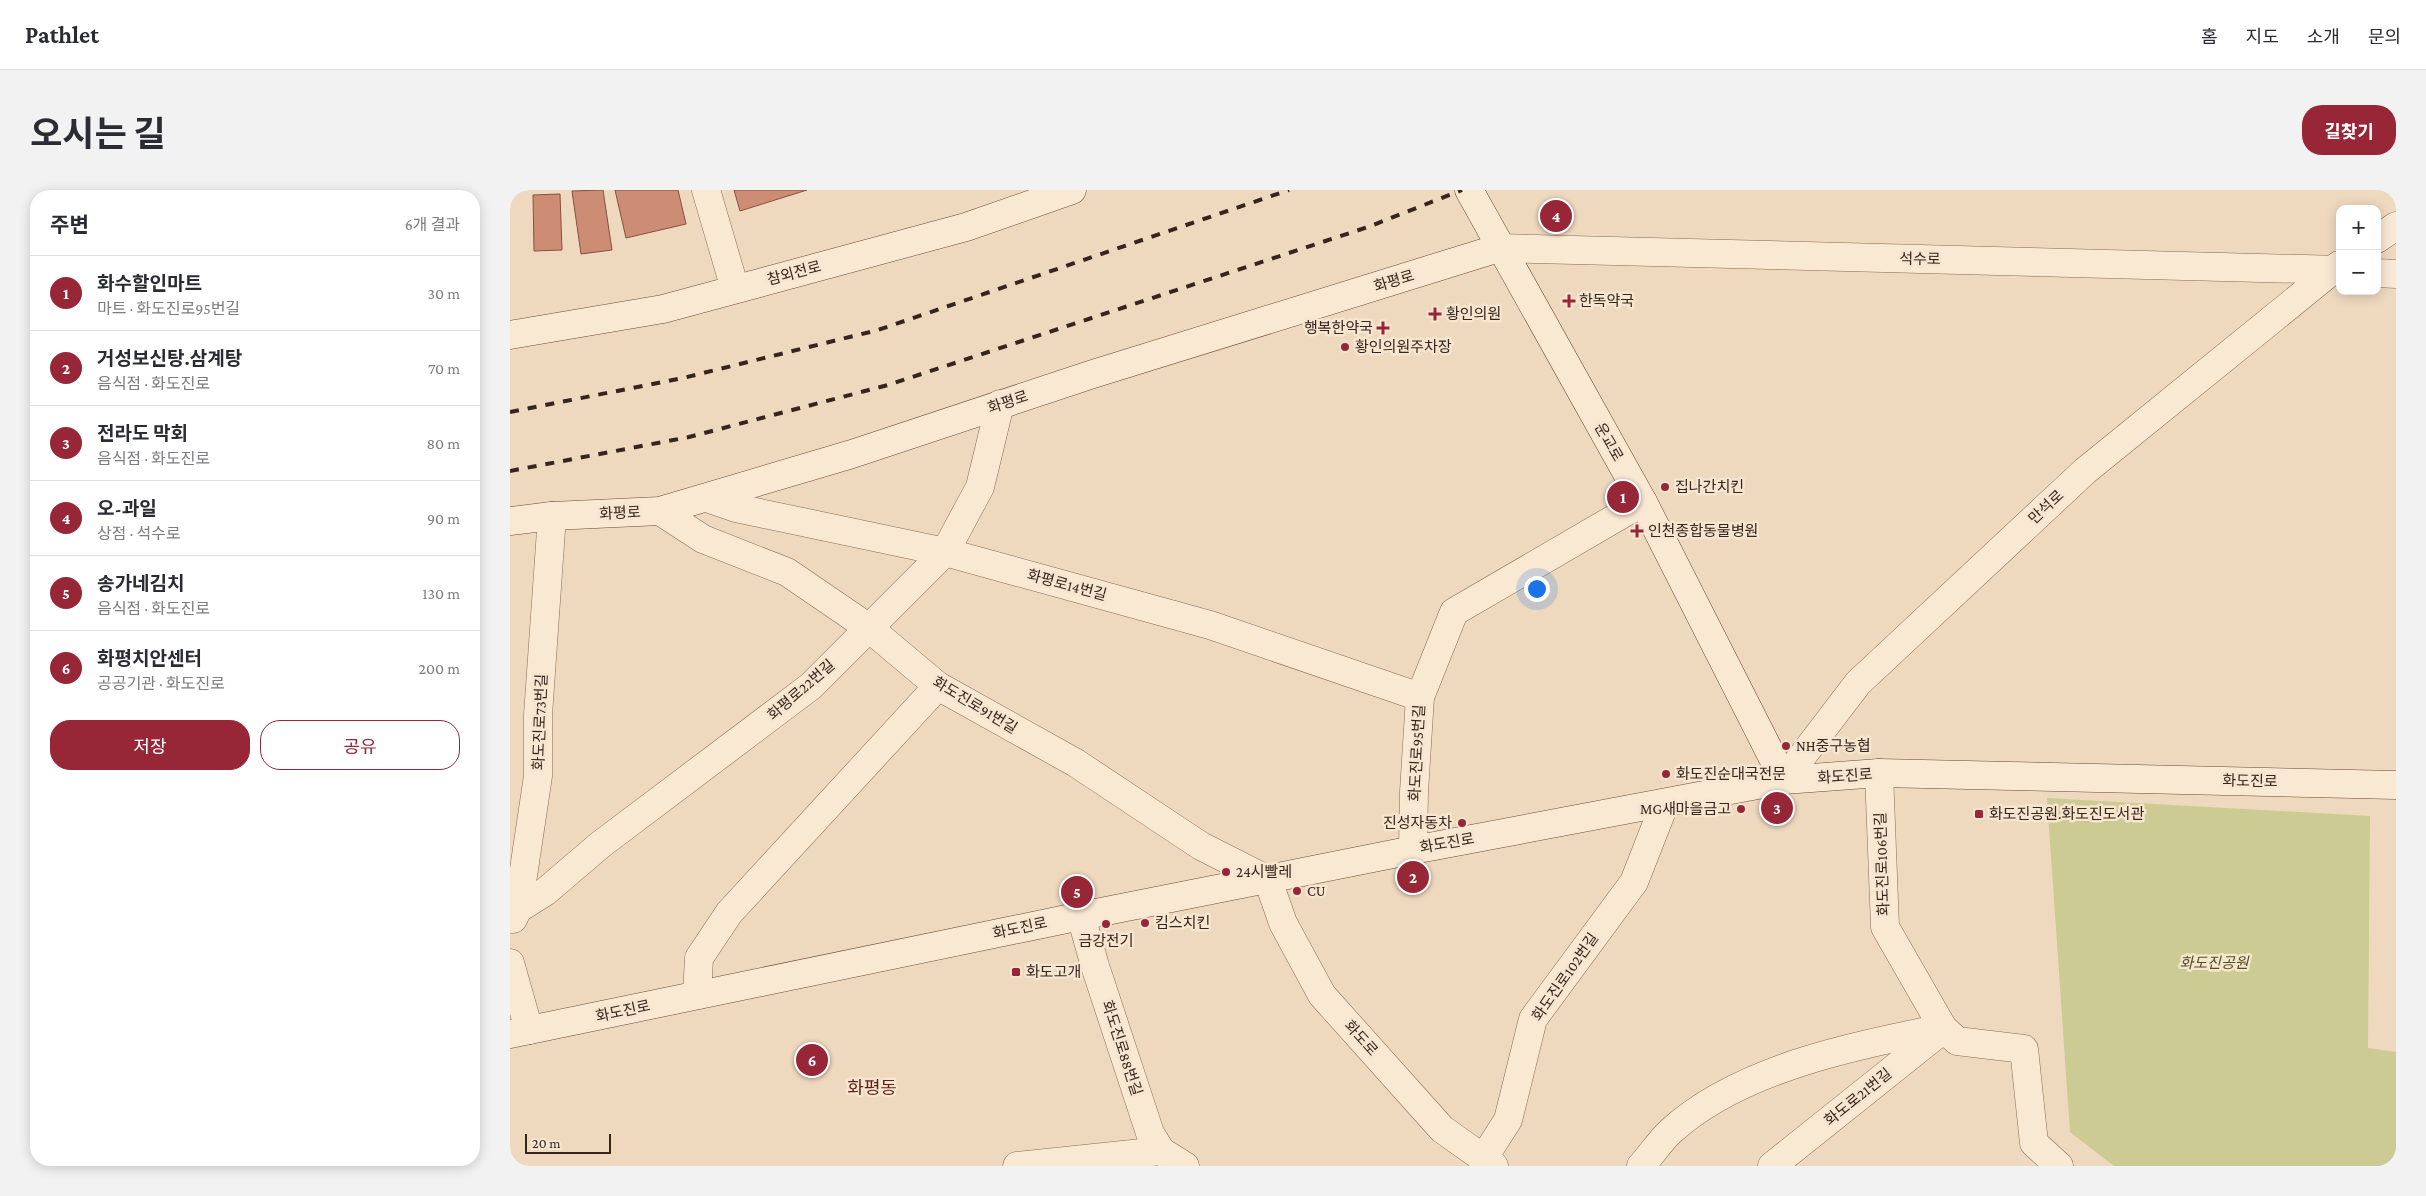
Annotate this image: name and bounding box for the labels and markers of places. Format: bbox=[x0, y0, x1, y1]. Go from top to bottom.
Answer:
pin: 4 bbox=[1540, 197, 1572, 235]
place label: 한독약국 bbox=[1579, 293, 1634, 309]
marker: 한독약국 bbox=[1563, 295, 1575, 307]
place label: 황인의원 bbox=[1446, 306, 1501, 322]
marker: 황인의원 bbox=[1428, 307, 1442, 321]
place label: 행복한약국 bbox=[1304, 320, 1373, 336]
marker: 행복한약국 bbox=[1377, 322, 1389, 334]
place label: 황인의원주차장 bbox=[1355, 339, 1452, 355]
marker: 황인의원주차장 bbox=[1339, 341, 1351, 353]
pin: 1 bbox=[1607, 478, 1639, 516]
place label: 집나간치킨 bbox=[1675, 479, 1744, 495]
marker: 집나간치킨 bbox=[1659, 481, 1671, 493]
place label: 인천종합동물병원 bbox=[1648, 522, 1758, 539]
marker: 인천종합동물병원 bbox=[1630, 524, 1644, 538]
place label: NH중구농협 bbox=[1796, 738, 1871, 754]
marker: NH중구농협 bbox=[1780, 740, 1792, 752]
place label: 화도진순대국전문 bbox=[1676, 766, 1786, 782]
marker: 화도진순대국전문 bbox=[1660, 768, 1672, 780]
pin: 3 bbox=[1761, 789, 1793, 827]
place label: MG새마을금고 bbox=[1640, 801, 1731, 817]
marker: MG새마을금고 bbox=[1735, 803, 1747, 815]
place label: 화도진공원.화도진도서관 bbox=[1989, 806, 2144, 822]
marker: 화도진공원.화도진도서관 bbox=[1973, 808, 1985, 820]
place label: 진성자동차 bbox=[1383, 815, 1452, 831]
marker: 진성자동차 bbox=[1456, 817, 1468, 829]
pin: 2 bbox=[1397, 858, 1429, 896]
place label: 24시빨레 bbox=[1236, 864, 1292, 880]
marker: 24시빨레 bbox=[1220, 866, 1232, 878]
pin: 5 bbox=[1061, 873, 1093, 911]
place label: CU bbox=[1307, 883, 1326, 899]
marker: CU bbox=[1291, 885, 1303, 897]
place label: 킴스치킨 bbox=[1155, 915, 1210, 931]
marker: 킴스치킨 bbox=[1139, 917, 1151, 929]
marker: 금강전기 bbox=[1100, 918, 1112, 930]
place label: 금강전기 bbox=[1078, 933, 1134, 949]
place label: 화도고개 bbox=[1026, 964, 1081, 980]
marker: 화도고개 bbox=[1010, 966, 1022, 978]
pin: 6 bbox=[796, 1041, 828, 1079]

